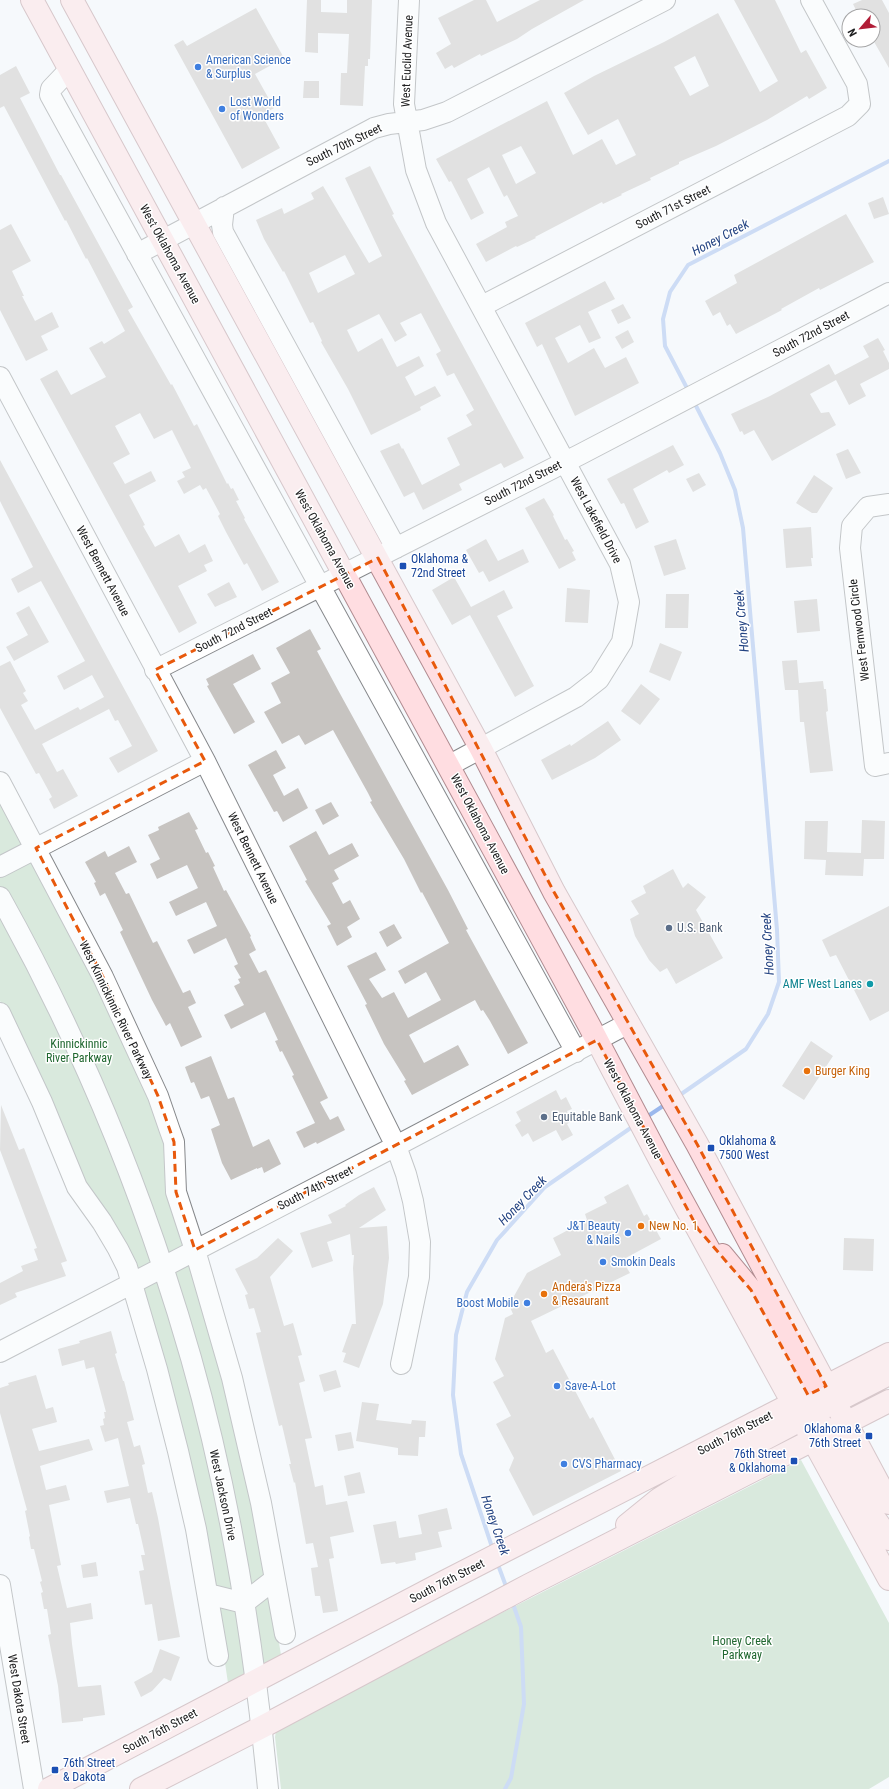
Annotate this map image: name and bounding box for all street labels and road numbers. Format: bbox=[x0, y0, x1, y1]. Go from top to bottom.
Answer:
street label: West Euclid Avenue bbox=[398, 14, 416, 107]
street label: South 70th Street bbox=[304, 120, 384, 169]
street label: South 71st Street bbox=[633, 182, 713, 232]
street label: West Oklahoma Avenue bbox=[137, 202, 203, 306]
street label: South 72nd Street bbox=[770, 308, 852, 360]
street label: South 72nd Street bbox=[482, 457, 564, 508]
street label: West Lakefield Drive bbox=[567, 474, 625, 566]
street label: West Oklahoma Avenue bbox=[292, 487, 358, 591]
street label: West Bennett Avenue bbox=[73, 523, 133, 619]
street label: West Fernwood Circle bbox=[846, 578, 872, 682]
street label: South 72nd Street bbox=[193, 604, 275, 655]
street label: West Oklahoma Avenue bbox=[448, 772, 513, 877]
street label: West Bennett Avenue bbox=[225, 810, 281, 906]
street label: West Kinnickinnic River Parkway bbox=[76, 938, 156, 1082]
street label: West Oklahoma Avenue bbox=[601, 1057, 666, 1162]
street label: South 74th Street bbox=[275, 1163, 355, 1213]
street label: South 76th Street bbox=[695, 1408, 775, 1458]
street label: West Jackson Drive bbox=[206, 1448, 240, 1542]
street label: South 76th Street bbox=[407, 1556, 487, 1606]
street label: West Dakota Street bbox=[5, 1653, 33, 1745]
street label: South 76th Street bbox=[120, 1705, 200, 1756]

